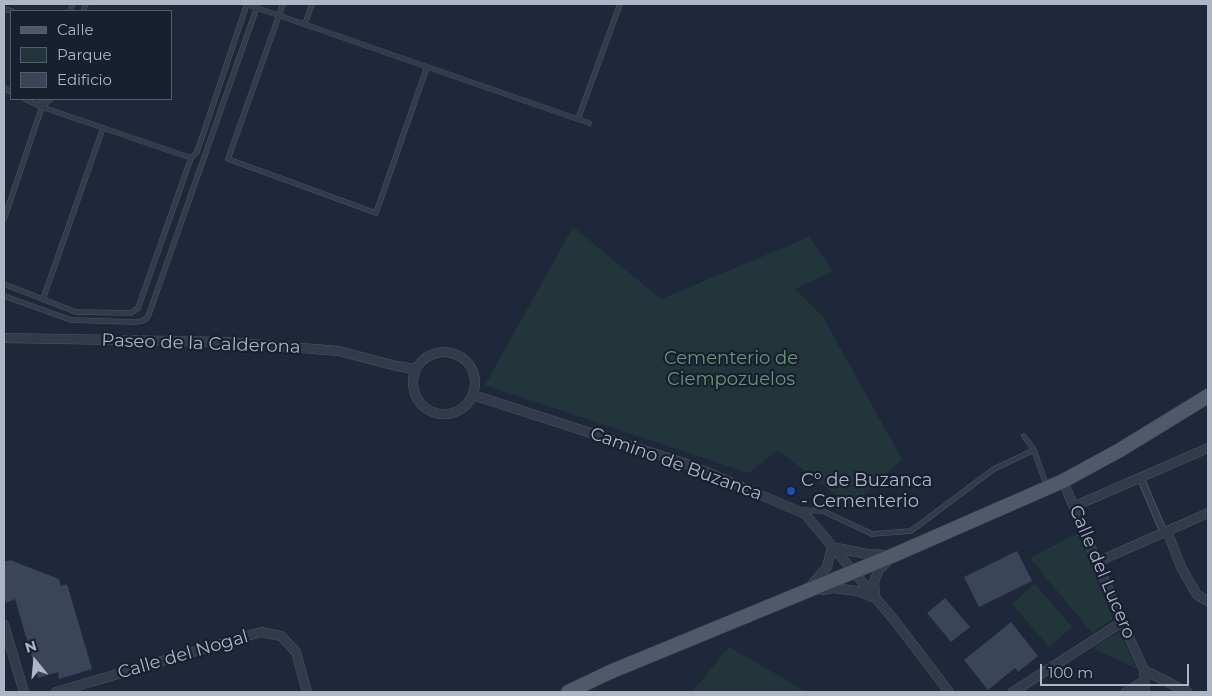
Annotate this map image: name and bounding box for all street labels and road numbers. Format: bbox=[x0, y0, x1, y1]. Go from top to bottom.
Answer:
street label: Paseo de la Calderona bbox=[101, 330, 301, 358]
street label: Camino de Buzanca bbox=[587, 423, 765, 505]
street label: Calle del Lucero bbox=[1064, 502, 1140, 642]
street label: Calle del Nogal bbox=[115, 626, 251, 684]

